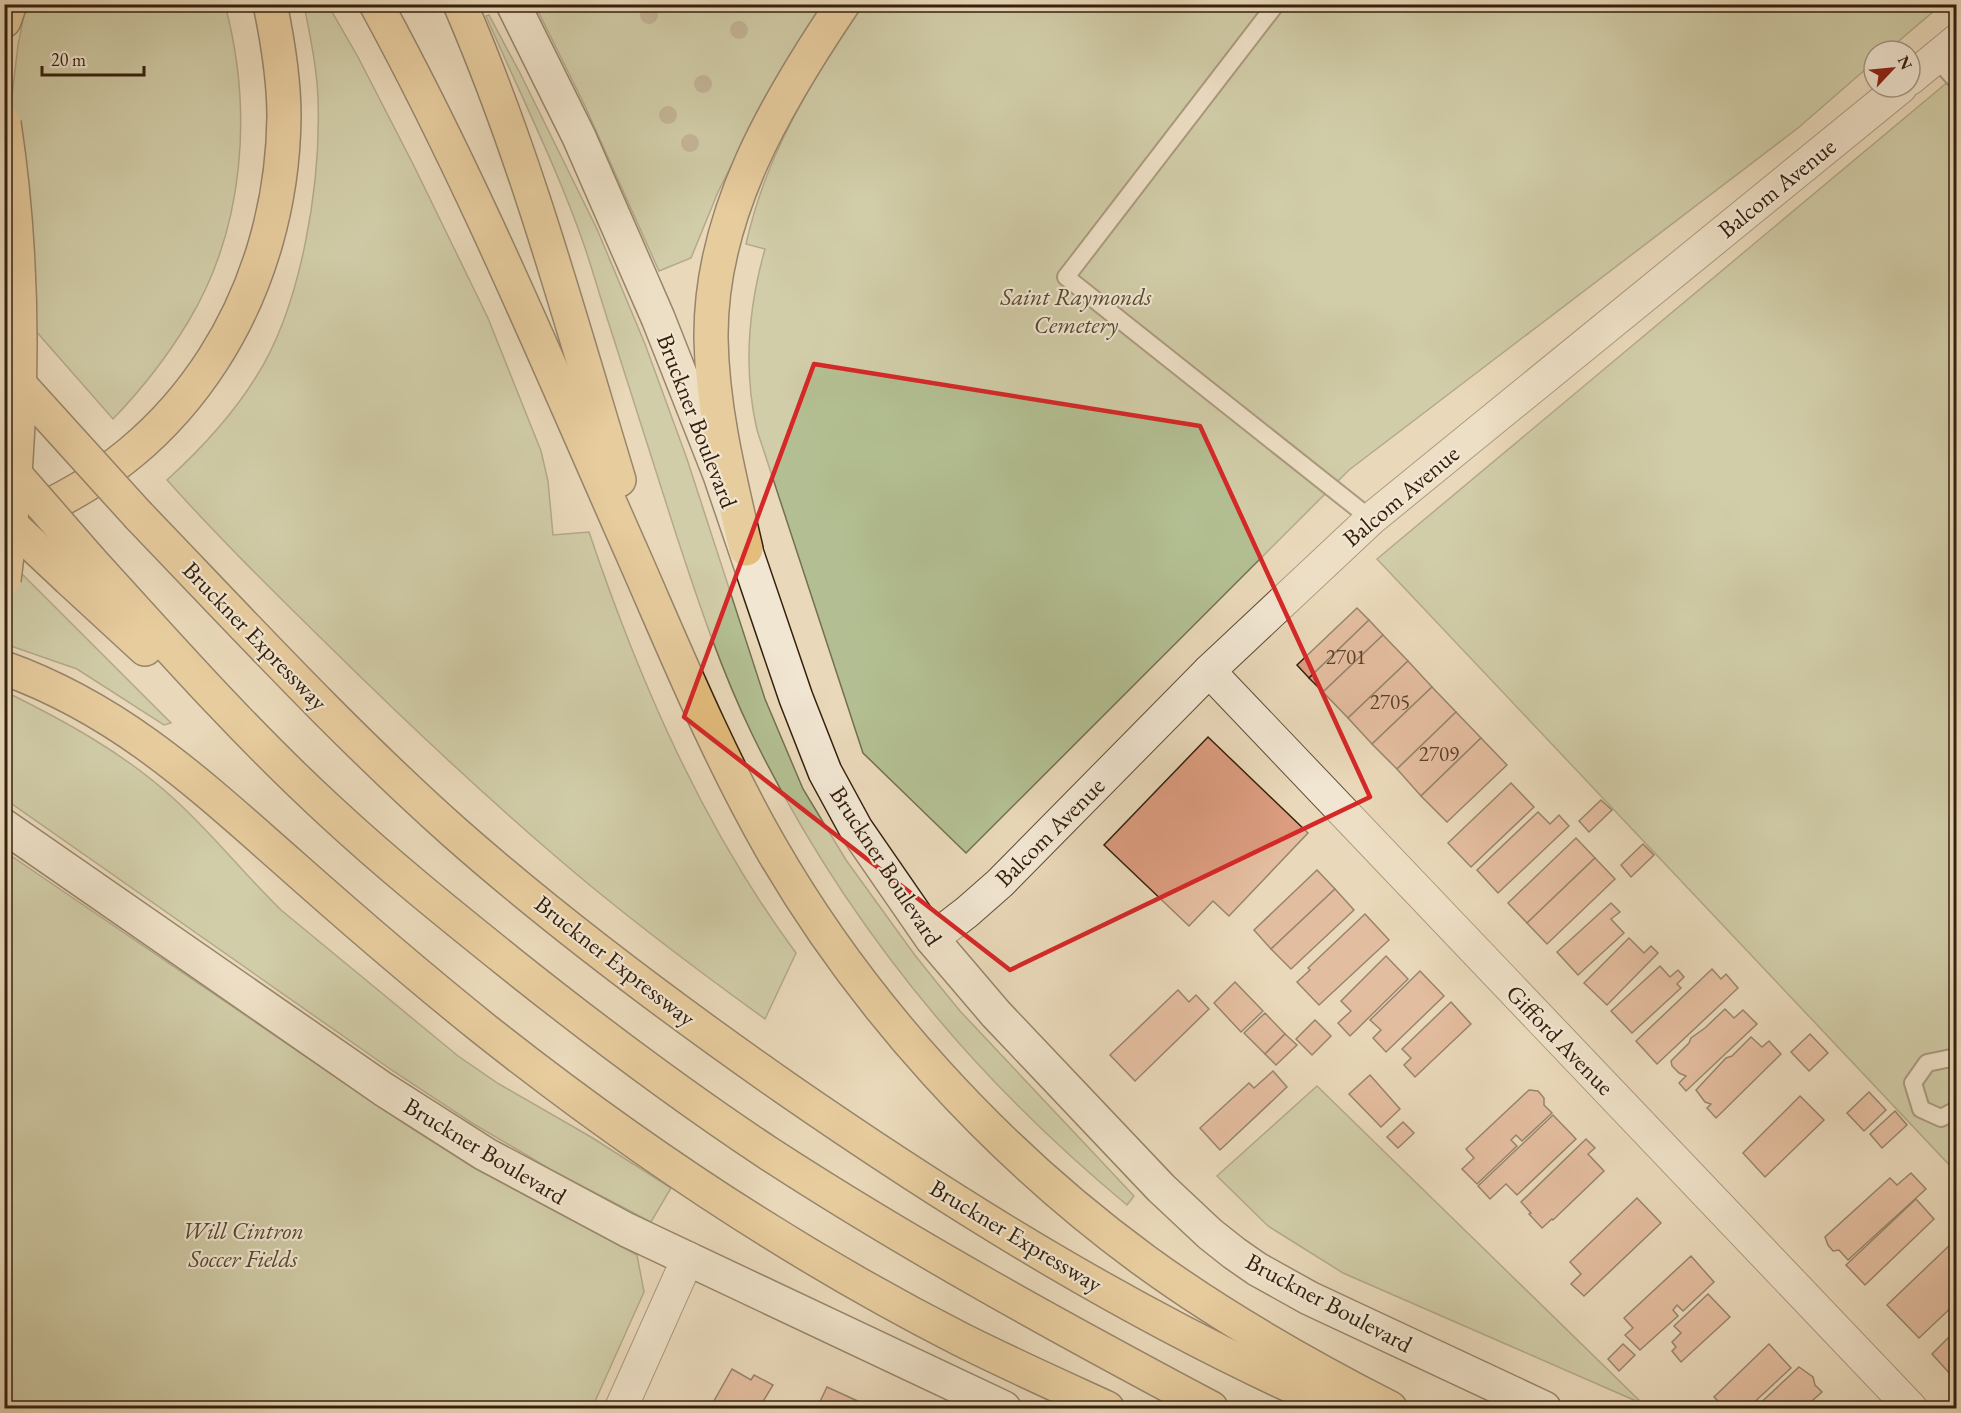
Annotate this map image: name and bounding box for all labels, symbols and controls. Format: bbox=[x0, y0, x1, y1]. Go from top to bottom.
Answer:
scale bar bbox=[42, 39, 144, 77]
north arrow bbox=[1862, 39, 1922, 99]
text: 20 m bbox=[51, 48, 86, 71]
text: N bbox=[1893, 52, 1917, 73]
street label: Balcom Avenue bbox=[1711, 131, 1842, 245]
park label: Saint Raymonds Cemetery bbox=[1000, 281, 1152, 340]
street label: Bruckner Boulevard bbox=[650, 329, 745, 513]
street label: Balcom Avenue bbox=[1336, 438, 1465, 553]
street label: Bruckner Expressway bbox=[176, 554, 335, 717]
house number: 2701 bbox=[1326, 643, 1366, 670]
house number: 2705 bbox=[1370, 688, 1410, 715]
house number: 2709 bbox=[1419, 740, 1459, 767]
street label: Balcom Avenue bbox=[988, 770, 1111, 893]
street label: Bruckner Boulevard bbox=[823, 780, 950, 952]
street label: Bruckner Expressway bbox=[529, 888, 702, 1033]
street label: Gifford Avenue bbox=[1500, 978, 1621, 1102]
street label: Bruckner Boulevard bbox=[398, 1090, 573, 1212]
street label: Bruckner Expressway bbox=[924, 1172, 1109, 1300]
park label: Will Cintron Soccer Fields bbox=[182, 1215, 304, 1274]
street label: Bruckner Boulevard bbox=[1241, 1246, 1419, 1360]

